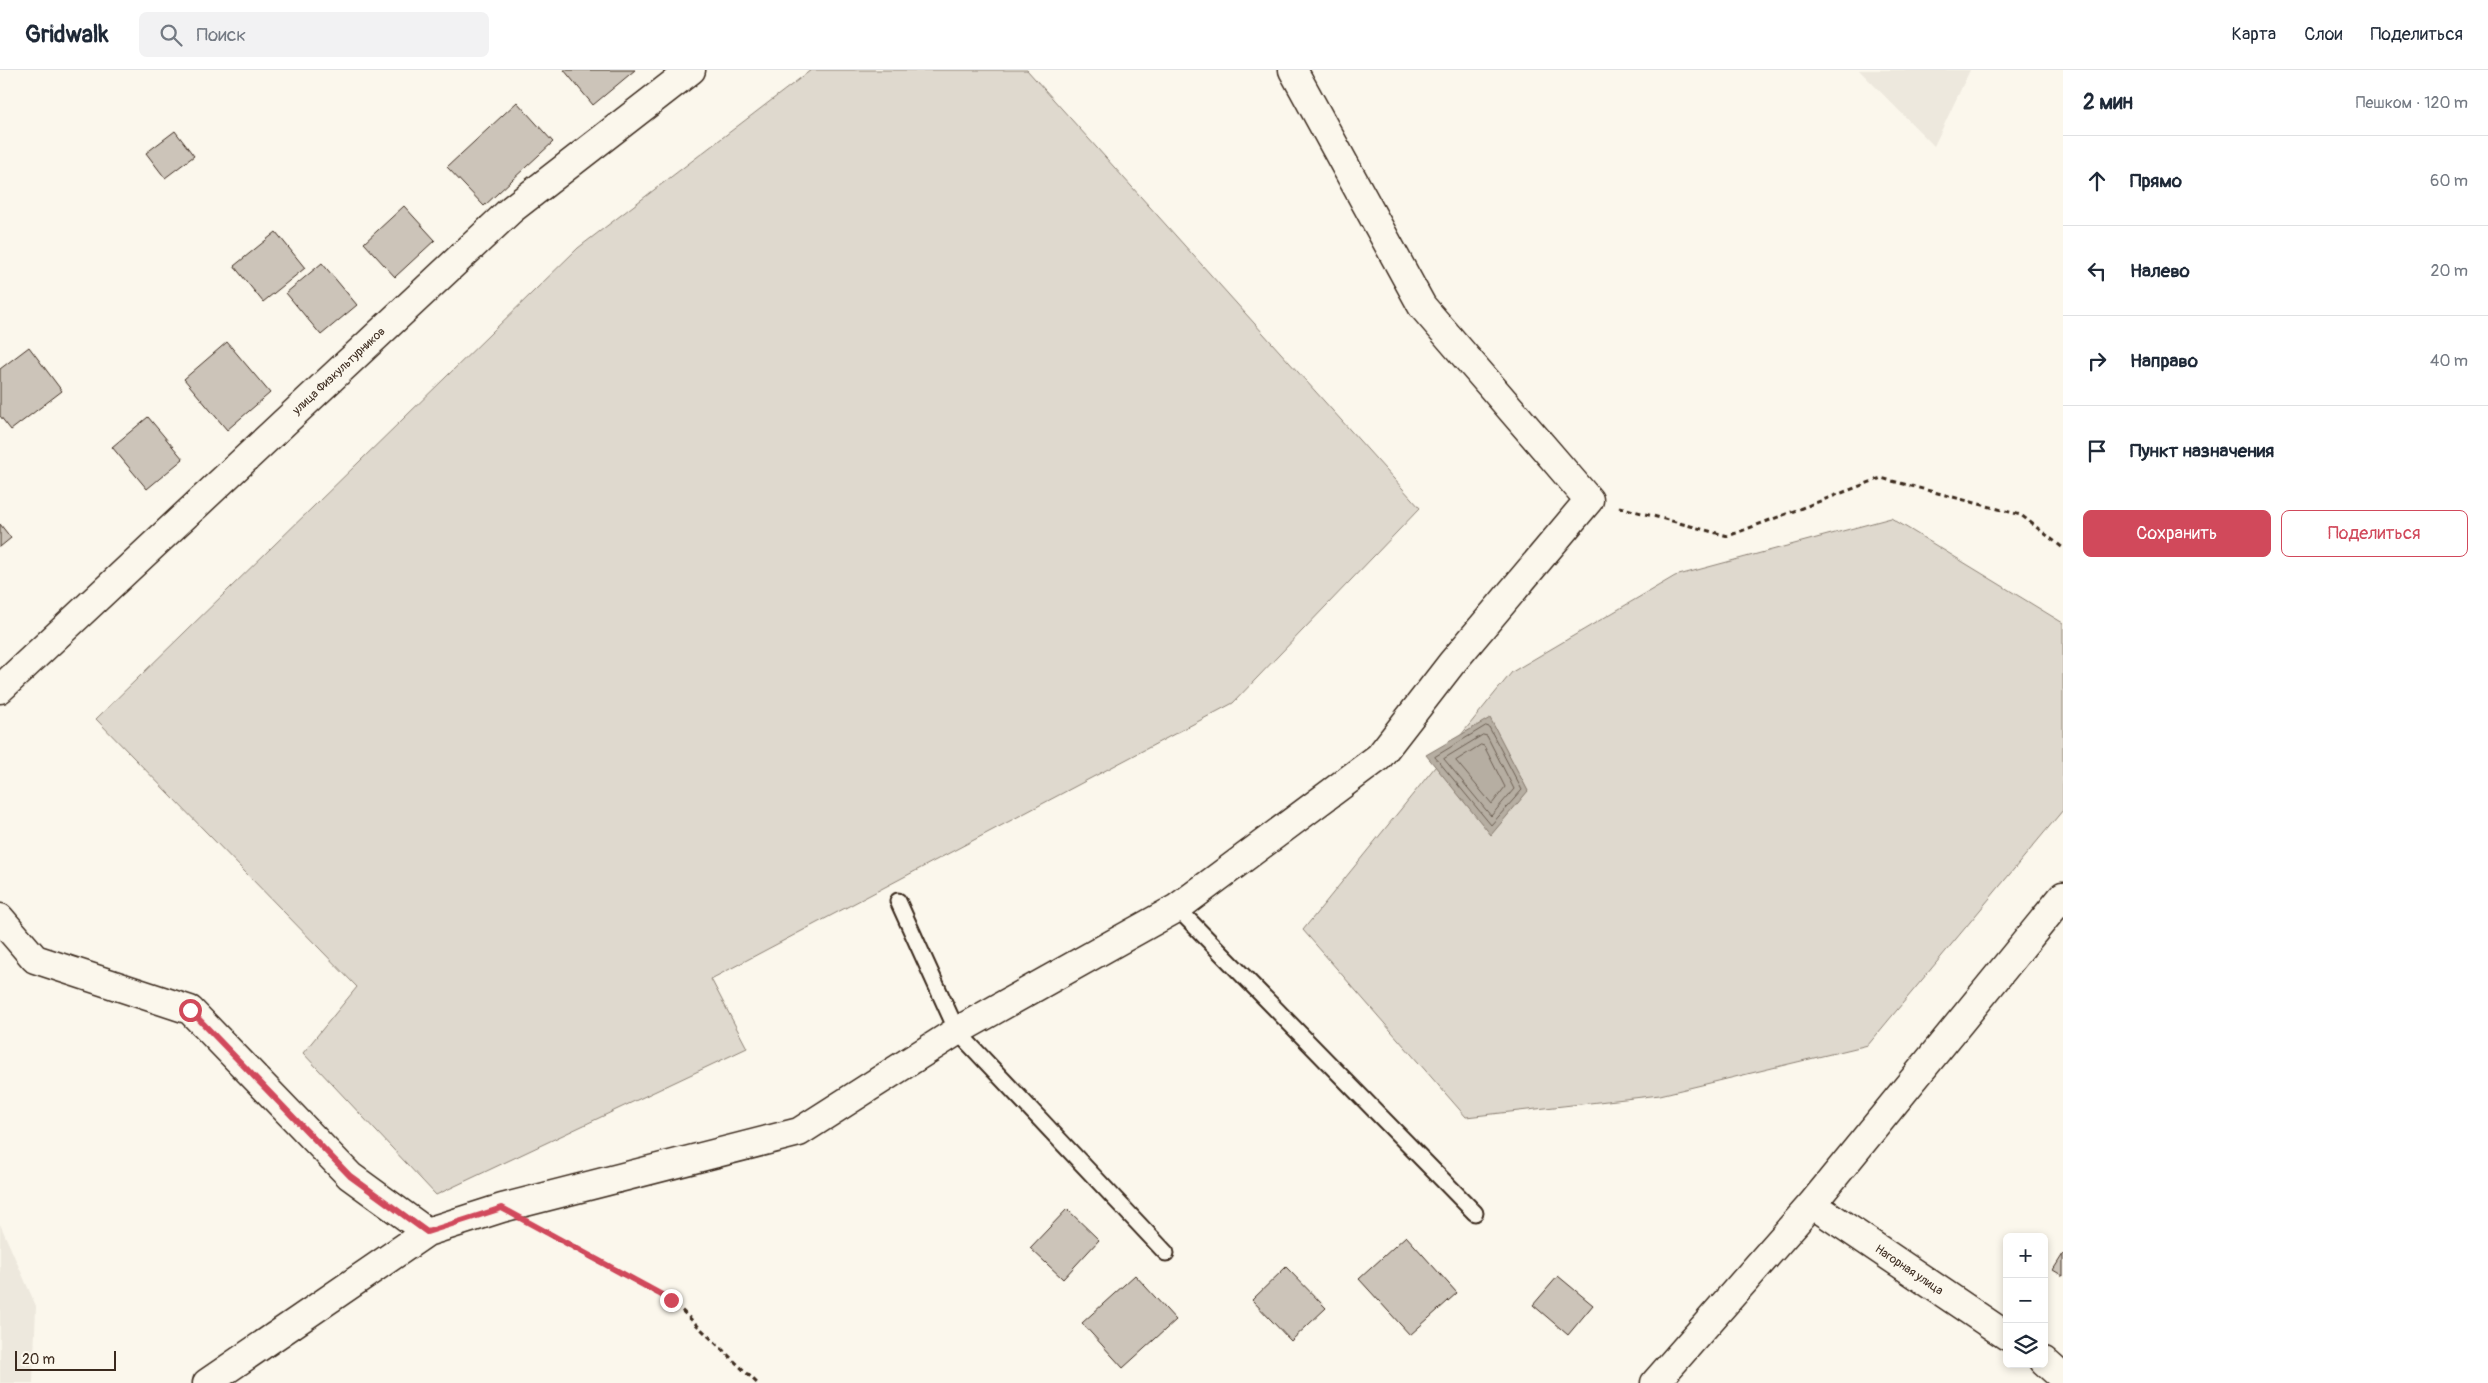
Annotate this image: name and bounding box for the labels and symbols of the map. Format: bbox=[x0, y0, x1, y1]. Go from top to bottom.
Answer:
street label: улица Физкультурников bbox=[289, 324, 389, 419]
route start bbox=[179, 999, 202, 1022]
street label: Нагорная улица bbox=[1872, 1242, 1946, 1299]
route end bbox=[660, 1289, 683, 1312]
scale bar bbox=[15, 1348, 116, 1371]

